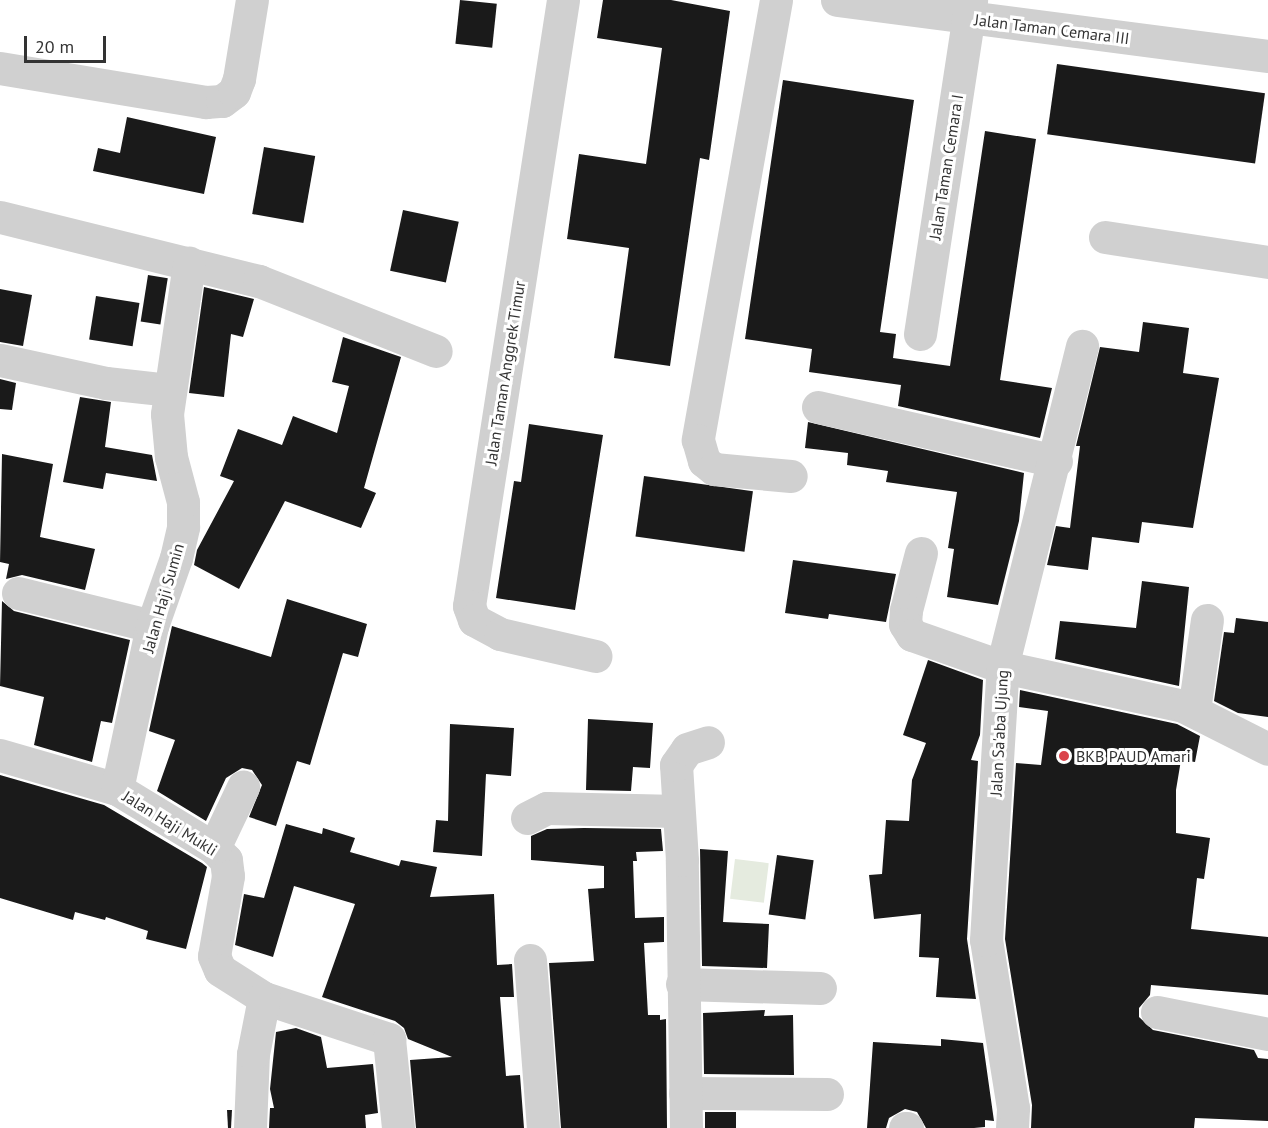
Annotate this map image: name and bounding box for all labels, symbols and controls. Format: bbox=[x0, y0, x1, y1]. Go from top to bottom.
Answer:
street label: Jalan Taman Cemara III bbox=[973, 10, 1131, 48]
scale bar bbox=[27, 24, 110, 62]
text: 20 m bbox=[35, 35, 74, 58]
street label: Jalan Taman Cemara I bbox=[925, 93, 967, 241]
street label: Jalan Taman Anggrek Timur bbox=[481, 278, 529, 468]
street label: Jalan Haji Sumin bbox=[138, 541, 188, 655]
street label: Jalan Sa'aba Ujung bbox=[986, 669, 1012, 797]
place label: BKB PAUD Amari bbox=[1076, 746, 1191, 766]
marker: BKB PAUD Amari bbox=[1057, 749, 1071, 763]
street label: Jalan Haji Mukli bbox=[119, 786, 221, 860]

